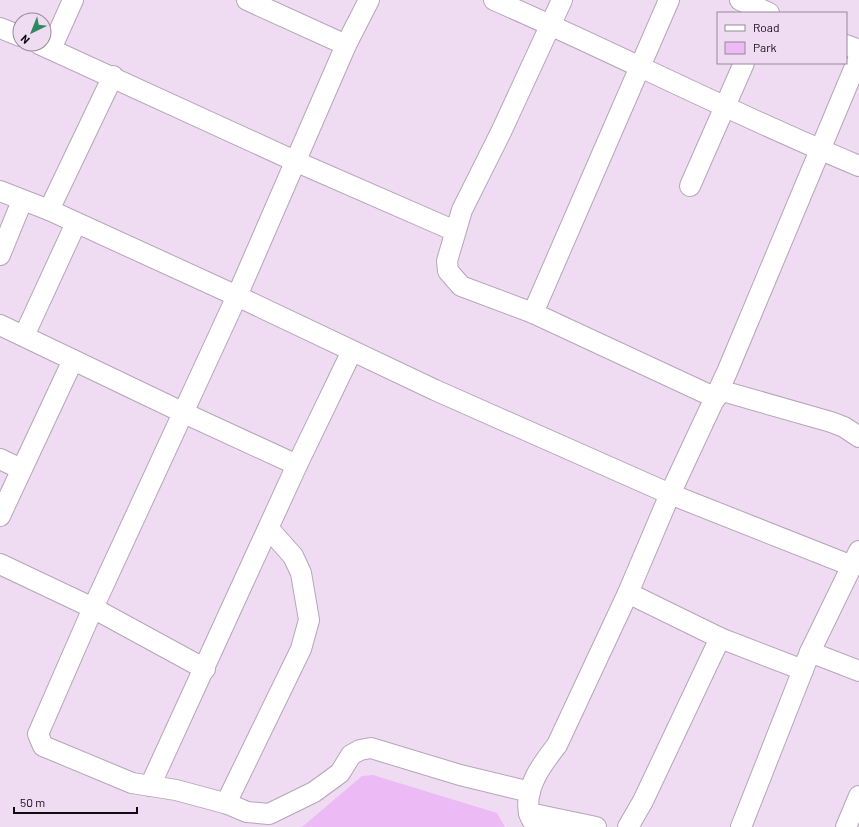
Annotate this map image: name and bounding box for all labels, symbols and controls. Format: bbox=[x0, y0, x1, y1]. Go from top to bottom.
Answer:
north arrow bbox=[12, 12, 52, 52]
legend bbox=[717, 12, 847, 64]
text: Road bbox=[753, 20, 780, 34]
text: N bbox=[18, 32, 32, 47]
text: Park bbox=[753, 40, 777, 54]
scale bar bbox=[14, 789, 137, 815]
text: 50 m bbox=[20, 795, 45, 809]

